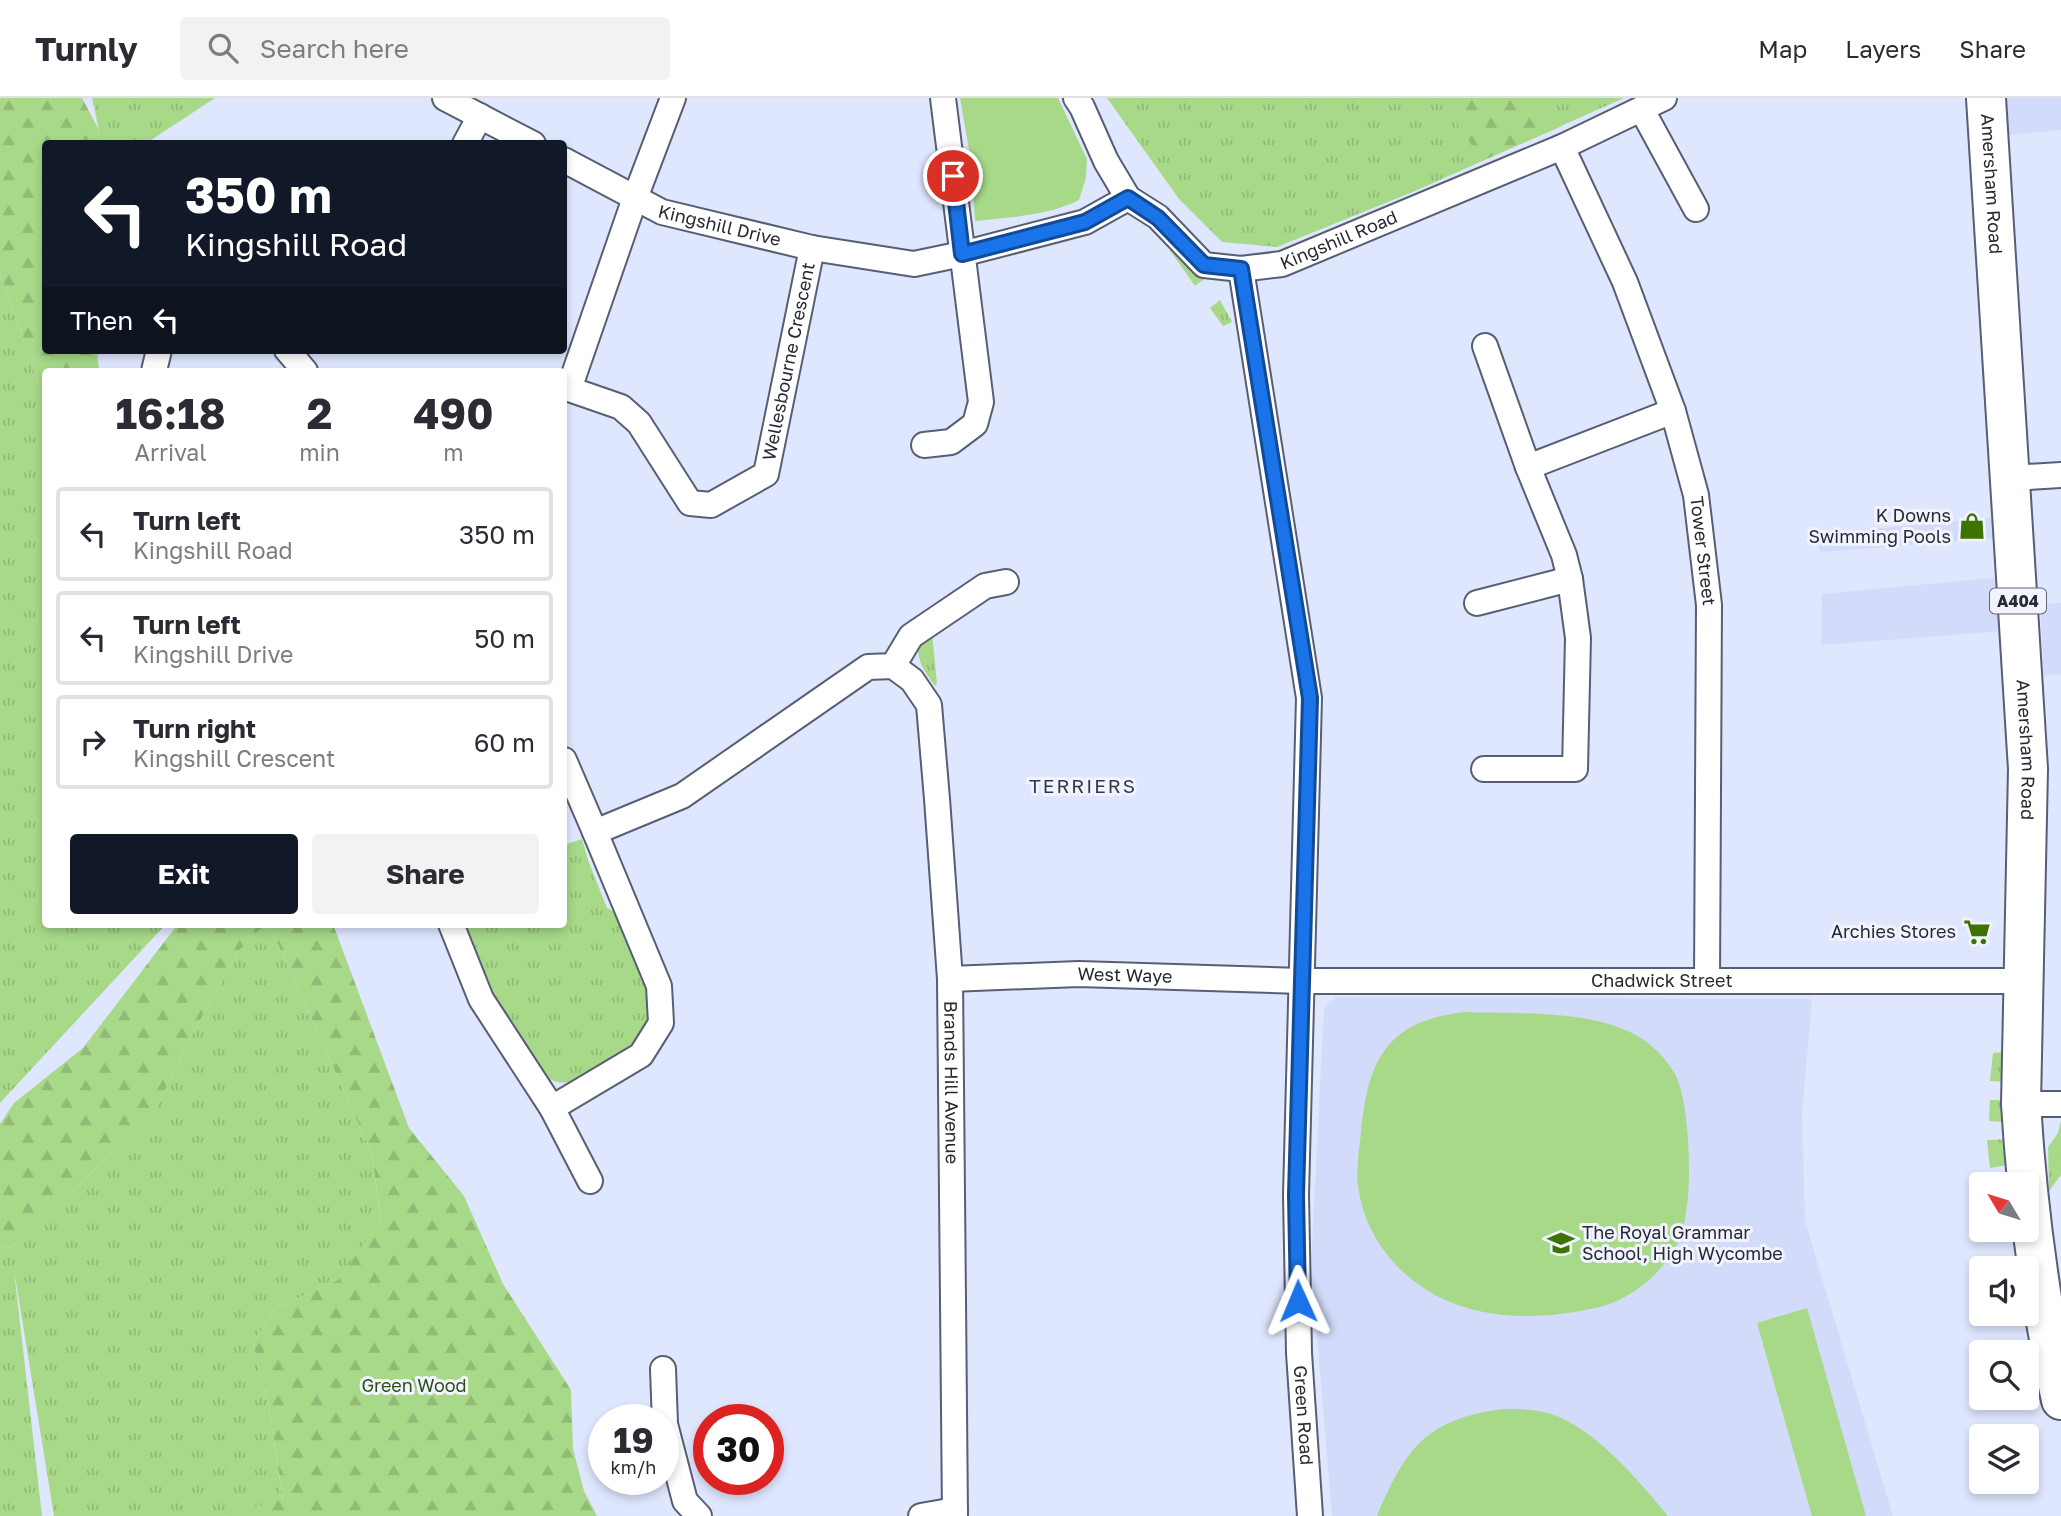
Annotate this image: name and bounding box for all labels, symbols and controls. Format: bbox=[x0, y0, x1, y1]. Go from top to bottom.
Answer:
search box bbox=[180, 17, 670, 80]
text: Turnly bbox=[35, 29, 138, 68]
icon: search bbox=[204, 29, 242, 67]
text: Search here bbox=[260, 33, 409, 64]
text: Map bbox=[1758, 34, 1807, 63]
text: Layers bbox=[1845, 34, 1921, 63]
text: Share bbox=[1959, 34, 2026, 63]
street label: Amersham Road bbox=[1977, 113, 2008, 255]
pin bbox=[923, 146, 983, 206]
icon: arrive bbox=[934, 157, 972, 195]
text: 350 m bbox=[185, 165, 332, 224]
icon: left bbox=[70, 168, 161, 259]
street label: Kingshill Drive bbox=[656, 199, 783, 250]
street label: Kingshill Road bbox=[1276, 205, 1400, 274]
text: Kingshill Road bbox=[185, 225, 407, 263]
street label: Wellesbourne Crescent bbox=[757, 260, 819, 462]
icon: left bbox=[147, 301, 185, 339]
text: Then bbox=[70, 305, 133, 336]
text: 16:18 bbox=[115, 388, 226, 438]
text: 2 bbox=[307, 388, 332, 438]
text: 490 bbox=[413, 388, 494, 438]
text: Arrival bbox=[135, 438, 207, 466]
text: min bbox=[299, 438, 340, 466]
text: m bbox=[443, 438, 464, 466]
street label: Tower Street bbox=[1686, 495, 1721, 607]
place label: K Downs Swimming Pools bbox=[1808, 504, 1951, 547]
text: Turn left bbox=[133, 505, 241, 536]
shop icon: K Downs Swimming Pools bbox=[1957, 511, 1987, 541]
icon: left bbox=[74, 515, 112, 553]
text: 350 m bbox=[459, 519, 535, 550]
text: Kingshill Road bbox=[133, 536, 293, 564]
road number: A404 bbox=[1990, 588, 2046, 614]
text: Turn left bbox=[133, 609, 241, 640]
icon: left bbox=[74, 619, 112, 657]
text: 50 m bbox=[474, 623, 535, 654]
text: Kingshill Drive bbox=[133, 640, 293, 668]
street label: Amersham Road bbox=[2012, 679, 2040, 820]
text: Turn right bbox=[133, 713, 256, 744]
icon: right bbox=[74, 723, 112, 761]
text: 60 m bbox=[474, 727, 535, 758]
text: Kingshill Crescent bbox=[133, 744, 335, 772]
district label: TERRIERS bbox=[1029, 774, 1137, 797]
button: Exit bbox=[70, 834, 298, 914]
button: Share bbox=[312, 834, 539, 914]
supermarket icon: Archies Stores bbox=[1962, 917, 1992, 947]
place label: Archies Stores bbox=[1831, 920, 1956, 942]
street label: West Waye bbox=[1077, 962, 1173, 987]
street label: Chadwick Street bbox=[1591, 969, 1733, 991]
street label: Brands Hill Avenue bbox=[940, 1001, 964, 1164]
north arrow bbox=[1969, 1172, 2039, 1242]
map controls bbox=[1969, 1172, 2039, 1494]
place label: The Royal Grammar School, High Wycombe bbox=[1582, 1221, 1783, 1264]
school or university icon: The Royal Grammar School, High Wycombe bbox=[1546, 1228, 1576, 1258]
button: sound bbox=[1969, 1256, 2039, 1326]
position arrow bbox=[1261, 1264, 1335, 1338]
button: search bbox=[1969, 1340, 2039, 1410]
street label: Green Road bbox=[1290, 1365, 1319, 1466]
park label: Green Wood bbox=[361, 1374, 467, 1396]
speed limit sign: 30 bbox=[693, 1404, 784, 1495]
text: 19 bbox=[613, 1419, 654, 1461]
button: layers bbox=[1969, 1424, 2039, 1494]
text: km/h bbox=[611, 1456, 656, 1478]

